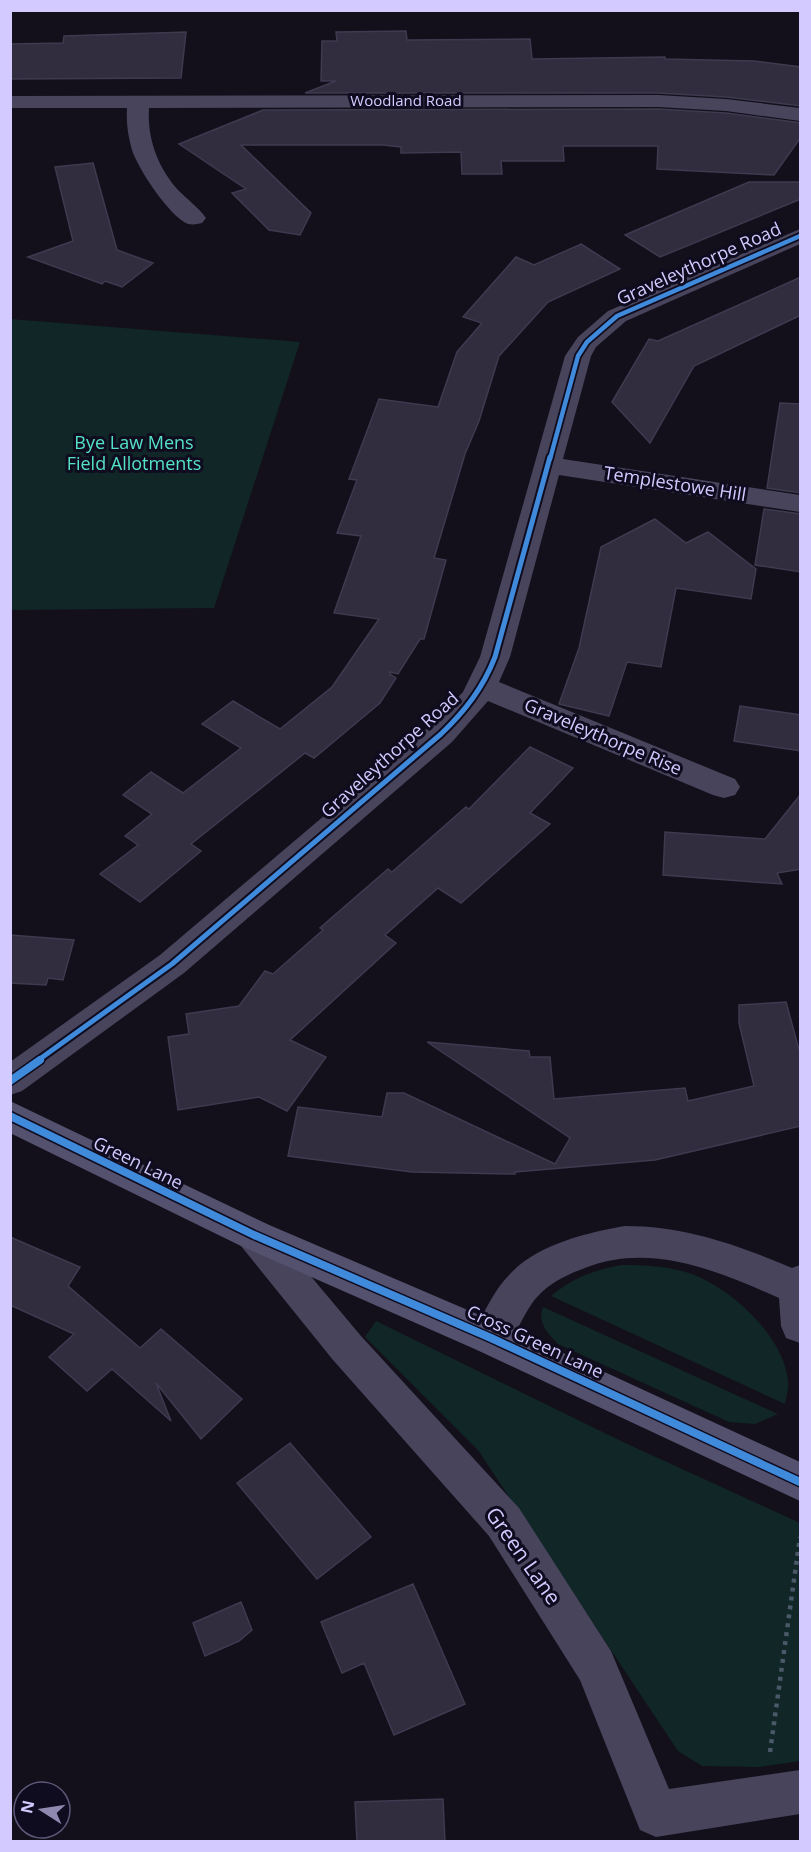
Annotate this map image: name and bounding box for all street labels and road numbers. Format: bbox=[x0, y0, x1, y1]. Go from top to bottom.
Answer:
street label: Woodland Road bbox=[350, 90, 462, 110]
street label: Graveleythorpe Road bbox=[613, 216, 785, 310]
street label: Templestowe Hill bbox=[602, 460, 748, 506]
street label: Graveleythorpe Road bbox=[315, 686, 463, 823]
street label: Graveleythorpe Rise bbox=[521, 692, 686, 780]
street label: Green Lane bbox=[90, 1130, 187, 1194]
street label: Cross Green Lane bbox=[463, 1299, 608, 1383]
street label: Green Lane bbox=[480, 1501, 568, 1610]

